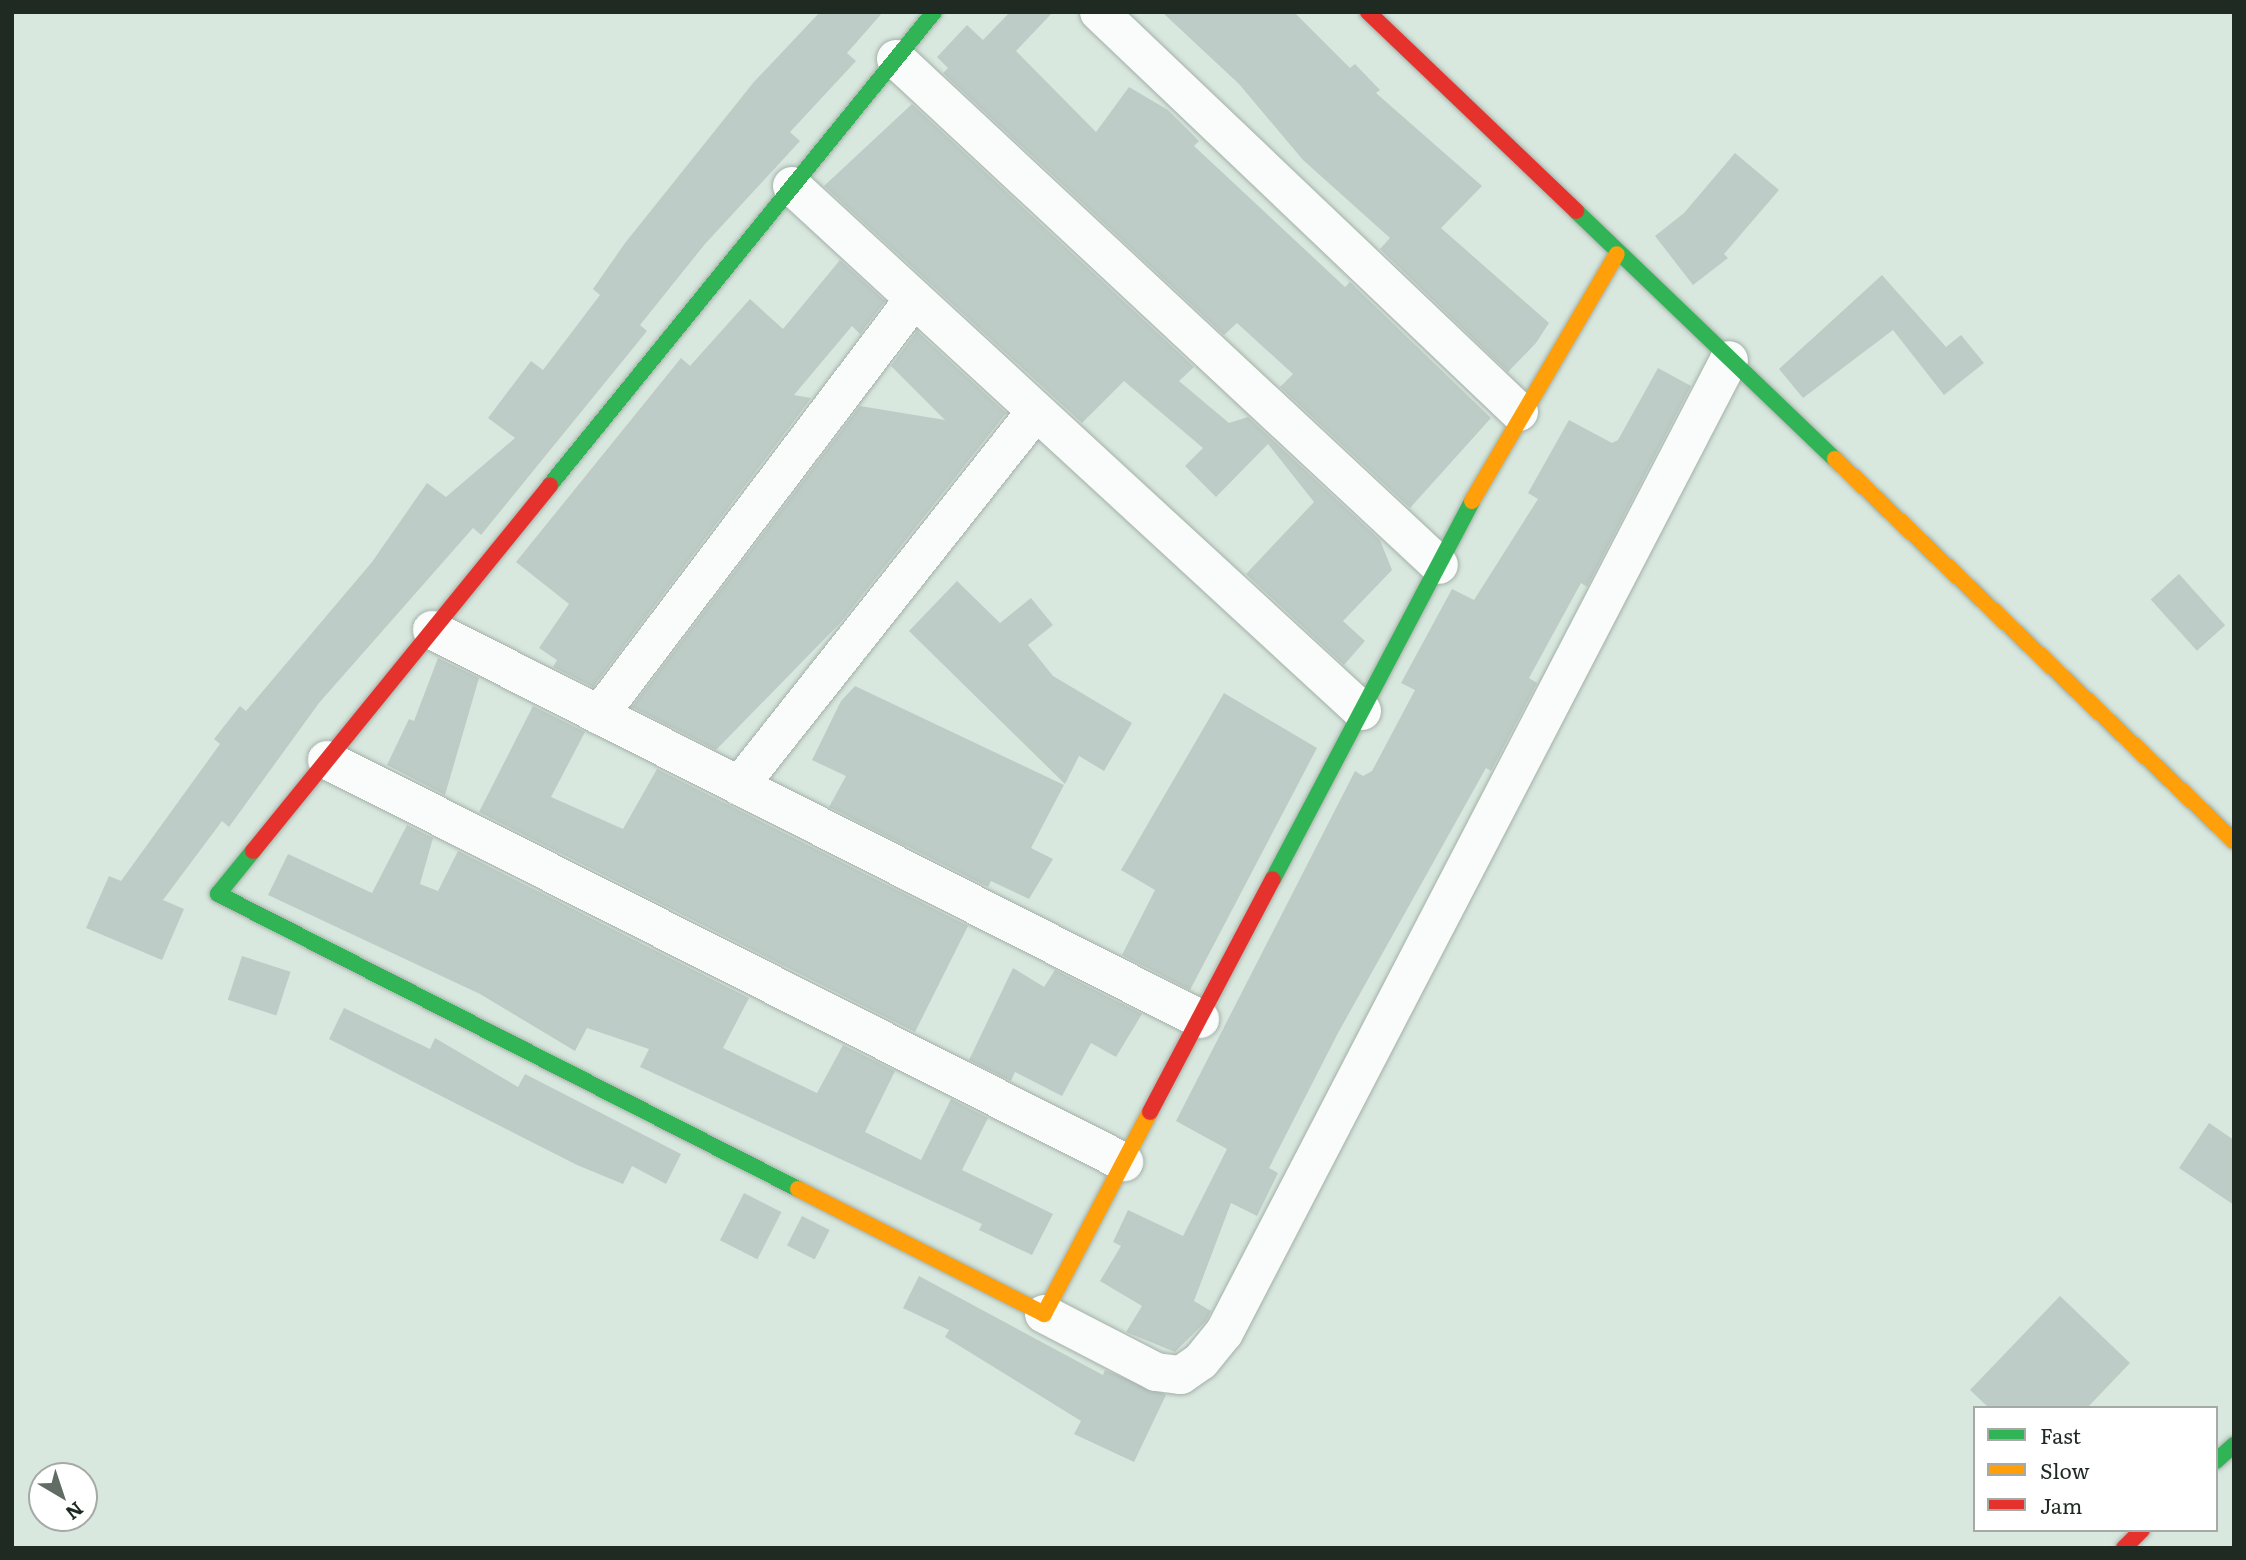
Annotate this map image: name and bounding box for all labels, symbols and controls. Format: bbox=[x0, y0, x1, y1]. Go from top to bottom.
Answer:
legend bbox=[1973, 1406, 2218, 1532]
text: Fast bbox=[2040, 1419, 2081, 1450]
text: Slow bbox=[2040, 1454, 2090, 1485]
north arrow bbox=[28, 1462, 98, 1532]
text: Jam bbox=[2040, 1489, 2082, 1520]
text: N bbox=[60, 1496, 90, 1528]

